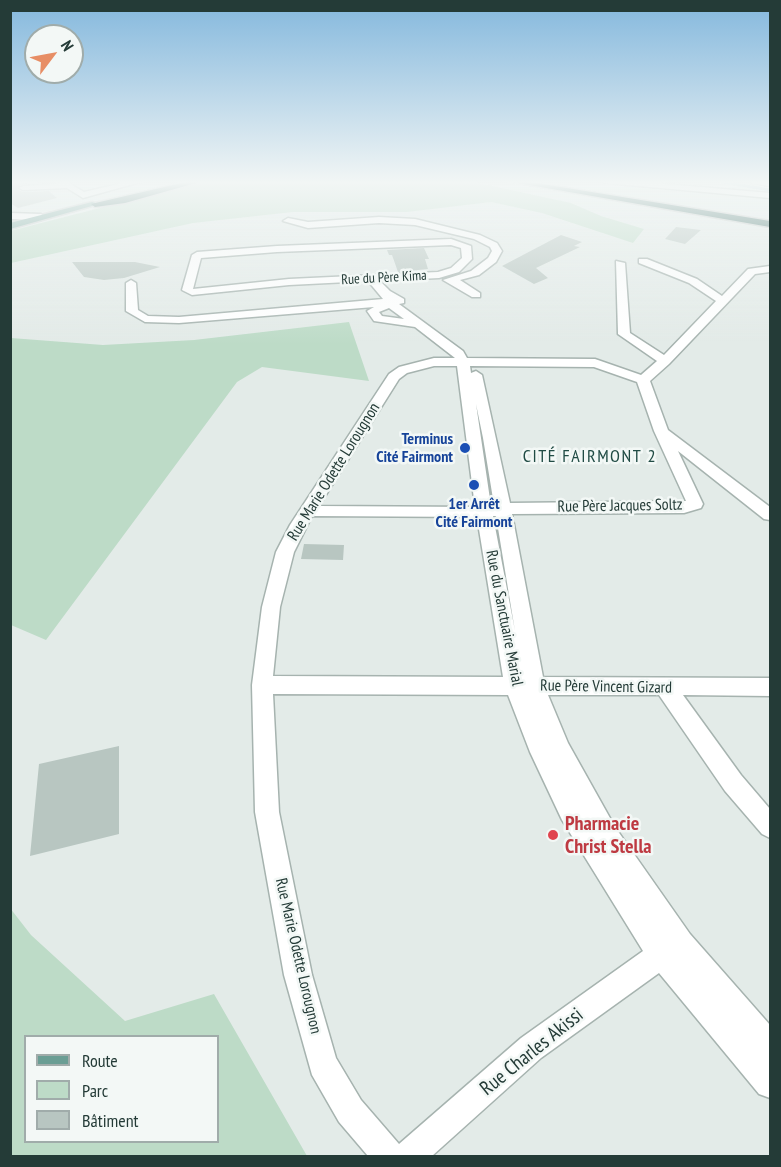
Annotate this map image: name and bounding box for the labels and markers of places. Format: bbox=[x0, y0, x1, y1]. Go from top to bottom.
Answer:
place label: Terminus Cité Fairmont bbox=[376, 429, 453, 467]
marker: Terminus Cité Fairmont bbox=[458, 441, 472, 455]
marker: 1er Arrêt Cité Fairmont bbox=[467, 478, 481, 492]
place label: 1er Arrêt Cité Fairmont bbox=[436, 494, 512, 532]
place label: Pharmacie Christ Stella bbox=[565, 812, 652, 859]
marker: Pharmacie Christ Stella bbox=[546, 828, 560, 842]

